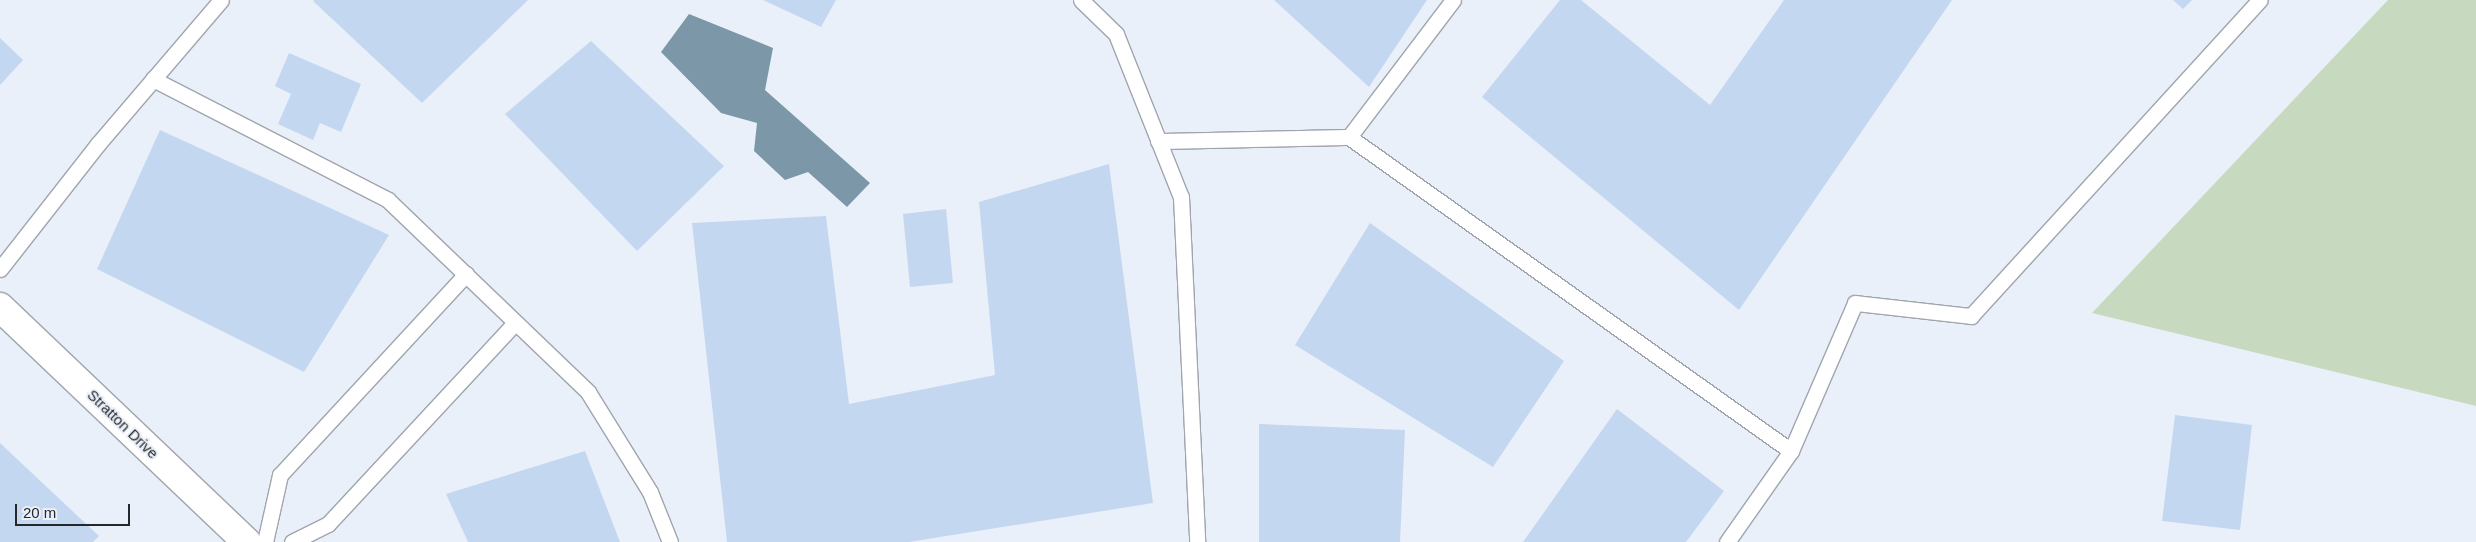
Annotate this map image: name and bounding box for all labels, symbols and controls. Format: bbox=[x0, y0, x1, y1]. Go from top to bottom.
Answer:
street label: Stratton Drive bbox=[84, 386, 162, 462]
scale bar bbox=[18, 494, 132, 526]
text: 20 m bbox=[23, 504, 56, 521]

